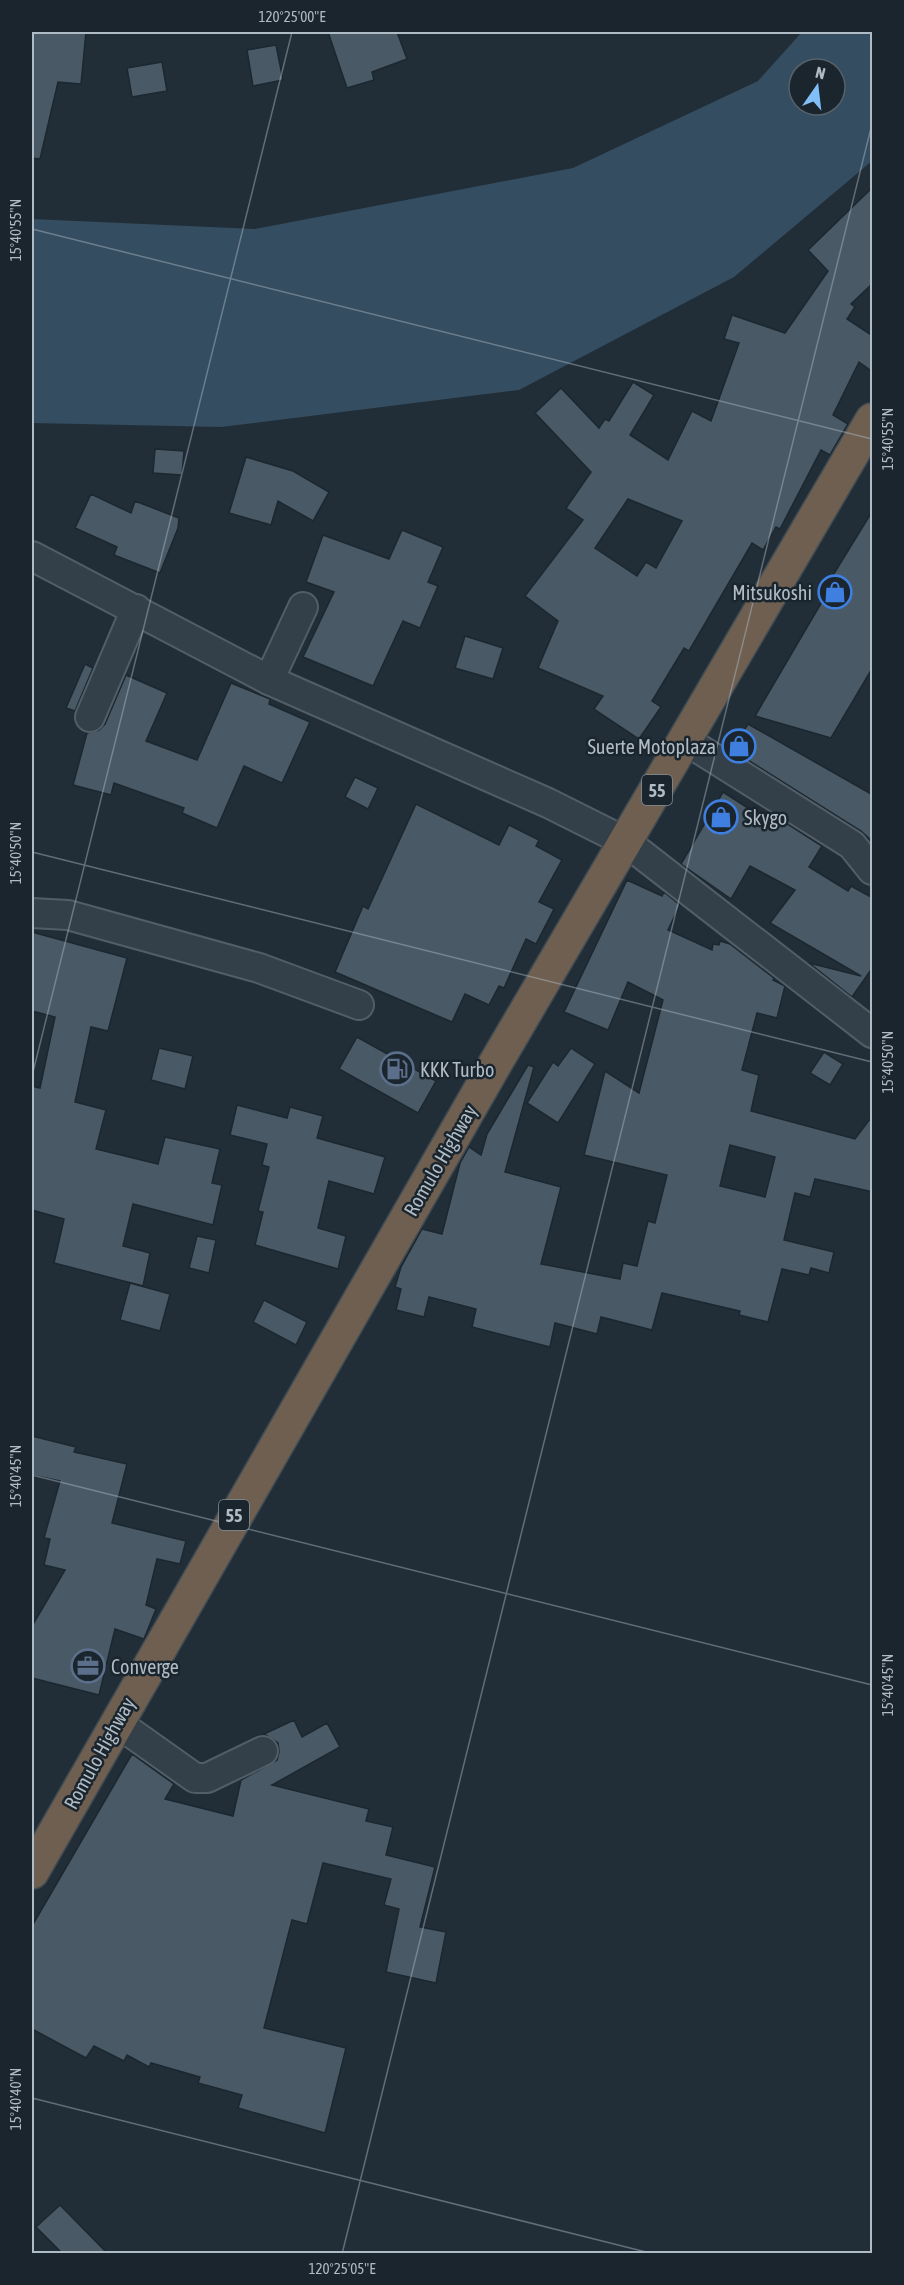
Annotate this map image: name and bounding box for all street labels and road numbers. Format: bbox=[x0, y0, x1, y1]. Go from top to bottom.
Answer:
road number: 55 bbox=[642, 775, 672, 805]
street label: Romulo Highway bbox=[399, 1100, 481, 1220]
road number: 55 bbox=[219, 1500, 249, 1530]
street label: Romulo Highway bbox=[59, 1693, 139, 1813]

